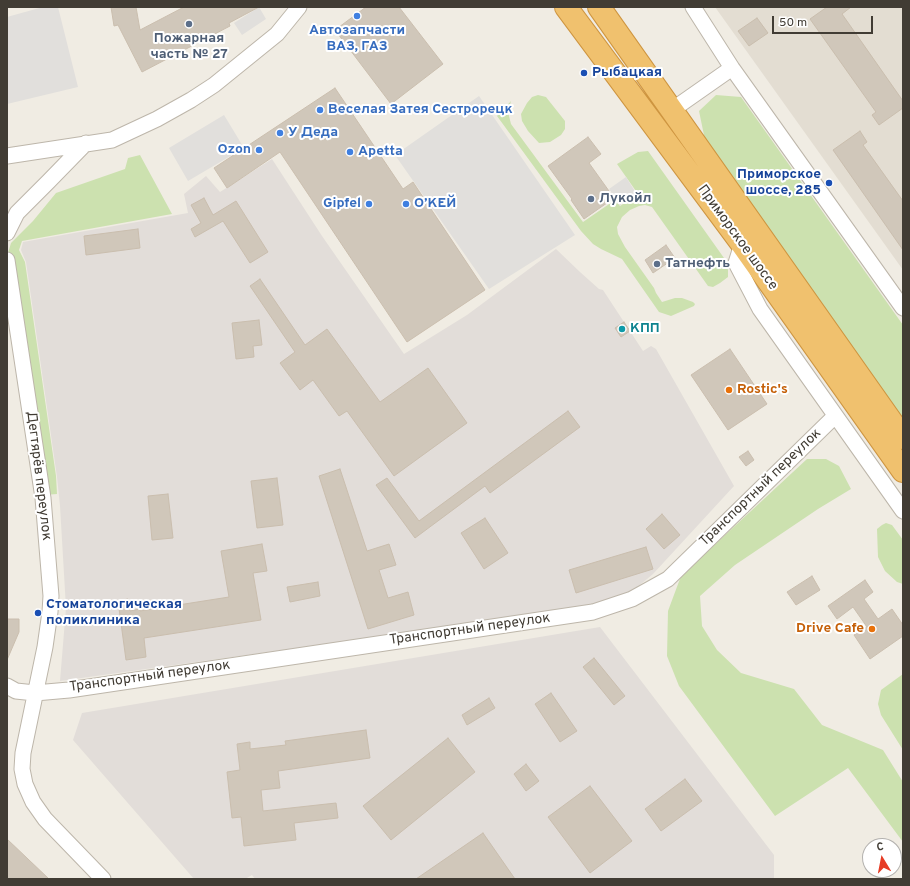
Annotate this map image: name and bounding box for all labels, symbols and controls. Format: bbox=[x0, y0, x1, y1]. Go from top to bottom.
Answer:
scale bar bbox=[774, 8, 875, 34]
marker: Автозапчасти ВАЗ, ГАЗ bbox=[352, 11, 362, 21]
text: 50 m bbox=[779, 15, 807, 31]
marker: Пожарная часть № 27 bbox=[184, 19, 194, 29]
place label: Автозапчасти ВАЗ, ГАЗ bbox=[309, 23, 405, 56]
place label: Пожарная часть № 27 bbox=[150, 31, 228, 64]
place label: Рыбацкая bbox=[592, 65, 662, 81]
marker: Рыбацкая bbox=[579, 68, 589, 78]
place label: Веселая Затея Сестрорецк bbox=[328, 102, 513, 118]
marker: Веселая Затея Сестрорецк bbox=[315, 105, 325, 115]
place label: У Деда bbox=[288, 125, 338, 141]
marker: У Деда bbox=[275, 128, 285, 138]
place label: Ozon bbox=[218, 142, 251, 158]
place label: Apetta bbox=[358, 144, 403, 160]
marker: Ozon bbox=[254, 145, 264, 155]
marker: Apetta bbox=[345, 147, 355, 157]
place label: Приморское шоссе, 285 bbox=[737, 167, 821, 200]
marker: Приморское шоссе, 285 bbox=[824, 178, 834, 188]
street label: Приморское шоссе bbox=[693, 182, 781, 294]
place label: Лукойл bbox=[599, 191, 652, 207]
marker: Лукойл bbox=[586, 194, 596, 204]
place label: Gipfel bbox=[323, 196, 361, 212]
place label: О’КЕЙ bbox=[414, 196, 456, 212]
marker: Gipfel bbox=[364, 199, 374, 209]
marker: О’КЕЙ bbox=[401, 199, 411, 209]
place label: Татнефть bbox=[665, 256, 730, 272]
marker: Татнефть bbox=[652, 259, 662, 269]
place label: КПП bbox=[630, 321, 660, 337]
marker: КПП bbox=[617, 324, 627, 334]
place label: Rostic's bbox=[737, 382, 788, 398]
marker: Rostic's bbox=[724, 385, 734, 395]
street label: Дегтярёв переулок bbox=[22, 410, 54, 542]
street label: Транспортный переулок bbox=[697, 426, 825, 550]
place label: Стоматологическая поликлиника bbox=[46, 597, 182, 630]
marker: Стоматологическая поликлиника bbox=[33, 608, 43, 618]
street label: Транспортный переулок bbox=[388, 610, 552, 650]
place label: Drive Cafe bbox=[796, 621, 864, 637]
marker: Drive Cafe bbox=[867, 624, 877, 634]
street label: Транспортный переулок bbox=[68, 657, 232, 697]
north arrow bbox=[862, 838, 902, 878]
text: С bbox=[875, 840, 885, 855]

